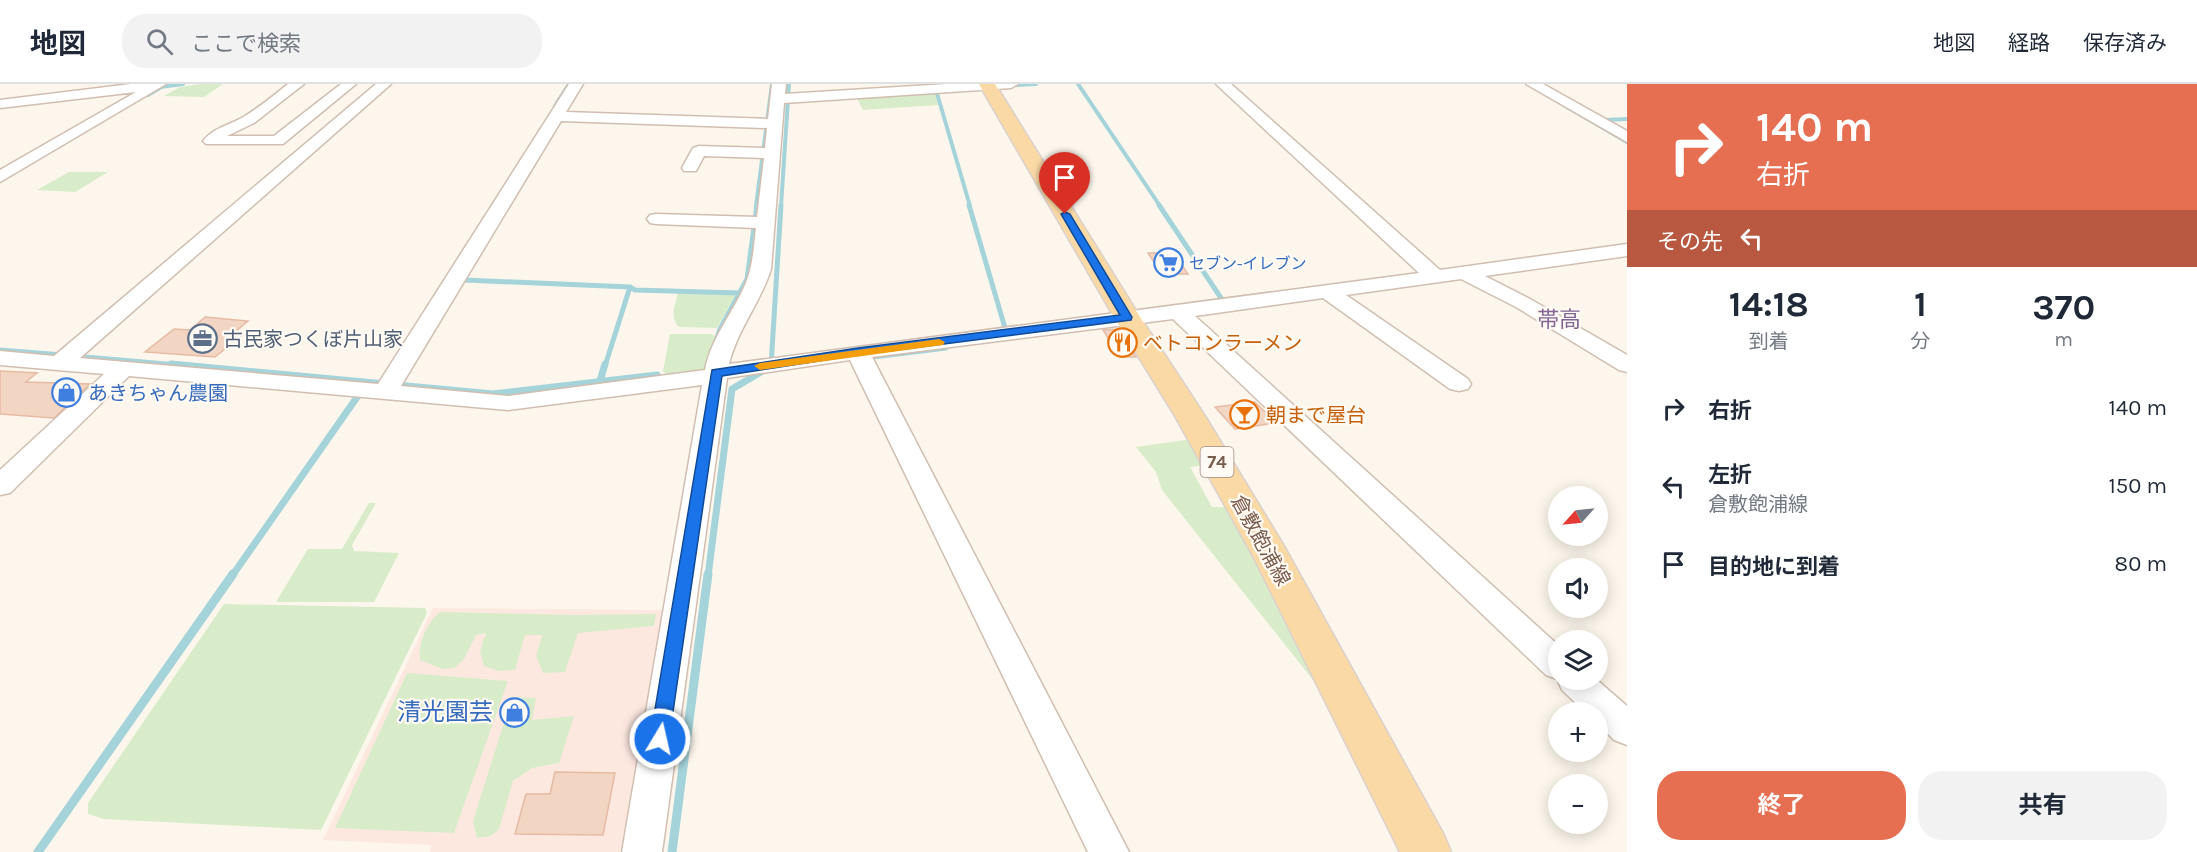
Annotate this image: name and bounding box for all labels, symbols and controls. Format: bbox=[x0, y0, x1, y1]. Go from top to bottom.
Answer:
search box bbox=[122, 14, 542, 68]
icon: search bbox=[143, 25, 176, 58]
text: 地図 bbox=[30, 27, 86, 60]
text: ここで検索 bbox=[191, 31, 301, 57]
text: 地図 bbox=[1933, 31, 1975, 55]
text: 経路 bbox=[2008, 31, 2050, 55]
text: 保存済み bbox=[2083, 31, 2167, 55]
text: 140 m bbox=[1756, 102, 1873, 152]
icon: right bbox=[1657, 108, 1735, 186]
pin bbox=[1039, 152, 1090, 214]
text: 右折 bbox=[1756, 159, 1810, 191]
icon: arrive bbox=[1048, 161, 1081, 194]
icon: left bbox=[1735, 222, 1768, 255]
text: その先 bbox=[1657, 229, 1723, 255]
supermarket icon: セブン-イレブン bbox=[1152, 247, 1184, 279]
place label: セブン-イレブン bbox=[1189, 254, 1307, 273]
text: 14:18 bbox=[1729, 283, 1809, 325]
text: 1 bbox=[1914, 283, 1927, 325]
text: 370 bbox=[2032, 286, 2095, 328]
district label: 帯高 bbox=[1537, 307, 1581, 333]
office icon: 古民家つくぼ片山家 bbox=[186, 323, 218, 355]
restaurant icon: ベトコンラーメン bbox=[1106, 327, 1138, 359]
place label: 古民家つくぼ片山家 bbox=[223, 328, 403, 351]
text: m bbox=[2054, 328, 2073, 351]
text: 到着 bbox=[1749, 330, 1789, 353]
text: 分 bbox=[1910, 330, 1930, 353]
place label: ベトコンラーメン bbox=[1143, 332, 1302, 355]
shop icon: あきちゃん農園 bbox=[51, 377, 83, 409]
place label: あきちゃん農園 bbox=[88, 382, 228, 405]
icon: right bbox=[1657, 392, 1690, 425]
text: 140 m bbox=[2109, 395, 2167, 421]
text: 右折 bbox=[1708, 398, 1752, 424]
bar icon: 朝まで屋台 bbox=[1229, 399, 1261, 431]
place label: 朝まで屋台 bbox=[1266, 404, 1366, 427]
road number: 74 bbox=[1200, 447, 1234, 477]
text: 左折 bbox=[1708, 462, 1752, 488]
icon: left bbox=[1657, 470, 1690, 503]
text: 150 m bbox=[2108, 473, 2167, 499]
north arrow bbox=[1548, 486, 1608, 546]
map controls bbox=[1548, 486, 1608, 834]
street label: 倉敷飽浦線 bbox=[1226, 491, 1295, 590]
text: 倉敷飽浦線 bbox=[1708, 493, 1808, 516]
icon: arrive bbox=[1657, 548, 1690, 581]
text: 80 m bbox=[2115, 551, 2167, 577]
text: 目的地に到着 bbox=[1708, 554, 1840, 580]
button: sound bbox=[1548, 558, 1608, 618]
button: layers bbox=[1548, 630, 1608, 690]
shop icon: 清光園芸 bbox=[498, 696, 530, 728]
place label: 清光園芸 bbox=[397, 698, 493, 726]
button: + bbox=[1548, 702, 1608, 762]
position arrow bbox=[628, 707, 692, 771]
button: 終了 bbox=[1657, 771, 1906, 840]
button: 共有 bbox=[1918, 771, 2167, 840]
button: − bbox=[1548, 774, 1608, 834]

